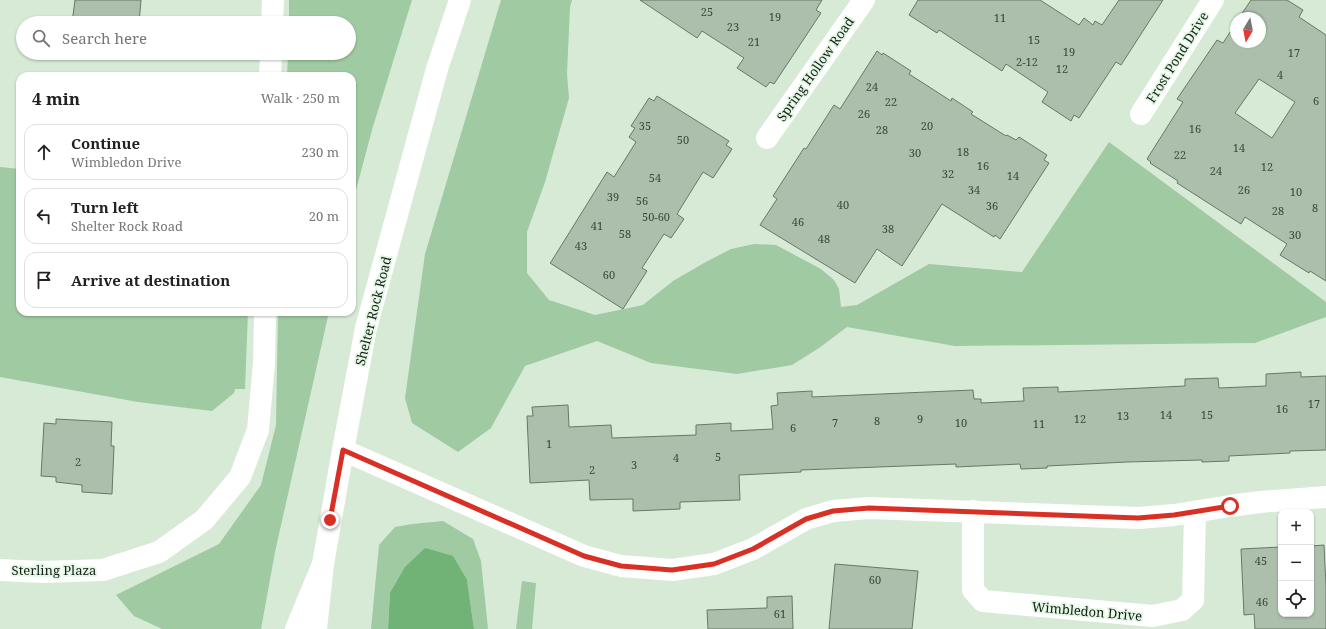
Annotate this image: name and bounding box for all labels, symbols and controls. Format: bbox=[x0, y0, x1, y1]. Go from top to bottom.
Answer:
house number: 25 bbox=[701, 4, 713, 19]
street label: Frost Pond Drive bbox=[1142, 8, 1212, 106]
house number: 19 bbox=[769, 9, 781, 24]
house number: 11 bbox=[994, 10, 1006, 25]
north arrow bbox=[1230, 12, 1266, 48]
street label: Spring Hollow Road bbox=[772, 13, 858, 125]
search box bbox=[16, 16, 356, 60]
house number: 23 bbox=[727, 19, 739, 34]
icon: search bbox=[30, 27, 52, 49]
text: Search here bbox=[62, 28, 147, 48]
house number: 15 bbox=[1028, 32, 1040, 47]
house number: 21 bbox=[748, 34, 760, 49]
house number: 19 bbox=[1063, 44, 1075, 59]
house number: 17 bbox=[1288, 45, 1300, 60]
house number: 2-12 bbox=[1016, 54, 1038, 69]
house number: 12 bbox=[1056, 61, 1068, 76]
house number: 4 bbox=[1277, 67, 1283, 82]
house number: 24 bbox=[866, 79, 878, 94]
text: 4 min bbox=[32, 87, 80, 110]
text: Walk · 250 m bbox=[261, 89, 340, 107]
house number: 6 bbox=[1313, 93, 1319, 108]
house number: 22 bbox=[885, 94, 897, 109]
house number: 26 bbox=[858, 106, 870, 121]
house number: 35 bbox=[639, 118, 651, 133]
house number: 20 bbox=[921, 118, 933, 133]
house number: 16 bbox=[1189, 121, 1201, 136]
house number: 28 bbox=[876, 122, 888, 137]
house number: 50 bbox=[677, 132, 689, 147]
text: Continue bbox=[71, 133, 140, 153]
house number: 14 bbox=[1233, 140, 1245, 155]
icon: ahead bbox=[33, 141, 55, 163]
text: 230 m bbox=[302, 143, 339, 161]
house number: 18 bbox=[957, 144, 969, 159]
house number: 30 bbox=[909, 145, 921, 160]
house number: 22 bbox=[1174, 147, 1186, 162]
text: Wimbledon Drive bbox=[71, 153, 182, 171]
house number: 16 bbox=[977, 158, 989, 173]
house number: 12 bbox=[1261, 159, 1273, 174]
house number: 24 bbox=[1210, 163, 1222, 178]
house number: 32 bbox=[942, 166, 954, 181]
house number: 14 bbox=[1007, 168, 1019, 183]
house number: 54 bbox=[649, 170, 661, 185]
house number: 34 bbox=[968, 182, 980, 197]
house number: 26 bbox=[1238, 182, 1250, 197]
house number: 10 bbox=[1290, 184, 1302, 199]
house number: 39 bbox=[607, 189, 619, 204]
house number: 56 bbox=[636, 193, 648, 208]
text: Turn left bbox=[71, 197, 139, 217]
house number: 40 bbox=[837, 197, 849, 212]
house number: 36 bbox=[986, 198, 998, 213]
house number: 8 bbox=[1312, 200, 1318, 215]
house number: 28 bbox=[1272, 203, 1284, 218]
icon: left bbox=[33, 205, 55, 227]
text: 20 m bbox=[309, 207, 339, 225]
house number: 50-60 bbox=[642, 209, 670, 224]
house number: 46 bbox=[792, 214, 804, 229]
text: Shelter Rock Road bbox=[71, 217, 183, 235]
house number: 41 bbox=[591, 218, 603, 233]
house number: 38 bbox=[882, 221, 894, 236]
house number: 58 bbox=[619, 226, 631, 241]
house number: 30 bbox=[1289, 227, 1301, 242]
house number: 48 bbox=[818, 231, 830, 246]
house number: 43 bbox=[575, 238, 587, 253]
street label: Shelter Rock Road bbox=[351, 254, 395, 368]
house number: 60 bbox=[603, 267, 615, 282]
icon: arrive bbox=[33, 269, 55, 291]
text: Arrive at destination bbox=[71, 270, 230, 290]
house number: 17 bbox=[1308, 396, 1320, 411]
house number: 16 bbox=[1276, 401, 1288, 416]
house number: 14 bbox=[1160, 407, 1172, 422]
house number: 15 bbox=[1201, 407, 1213, 422]
house number: 13 bbox=[1117, 408, 1129, 423]
house number: 9 bbox=[917, 411, 923, 426]
house number: 12 bbox=[1074, 411, 1086, 426]
house number: 8 bbox=[874, 413, 880, 428]
house number: 7 bbox=[832, 415, 838, 430]
house number: 10 bbox=[955, 415, 967, 430]
house number: 11 bbox=[1033, 416, 1045, 431]
house number: 6 bbox=[790, 420, 796, 435]
house number: 1 bbox=[546, 436, 552, 451]
house number: 5 bbox=[715, 449, 721, 464]
house number: 4 bbox=[673, 450, 679, 465]
house number: 2 bbox=[75, 454, 81, 469]
house number: 3 bbox=[631, 457, 637, 472]
house number: 2 bbox=[589, 462, 595, 477]
route start bbox=[1221, 497, 1239, 515]
map controls bbox=[1278, 509, 1314, 617]
button: + bbox=[1278, 509, 1314, 545]
route end bbox=[321, 511, 339, 529]
button: − bbox=[1278, 545, 1314, 581]
house number: 45 bbox=[1255, 553, 1267, 568]
street label: Sterling Plaza bbox=[12, 561, 96, 579]
house number: 60 bbox=[869, 572, 881, 587]
button: locate bbox=[1278, 581, 1314, 617]
house number: 46 bbox=[1256, 594, 1268, 609]
street label: Wimbledon Drive bbox=[1031, 597, 1143, 625]
house number: 61 bbox=[774, 606, 786, 621]

